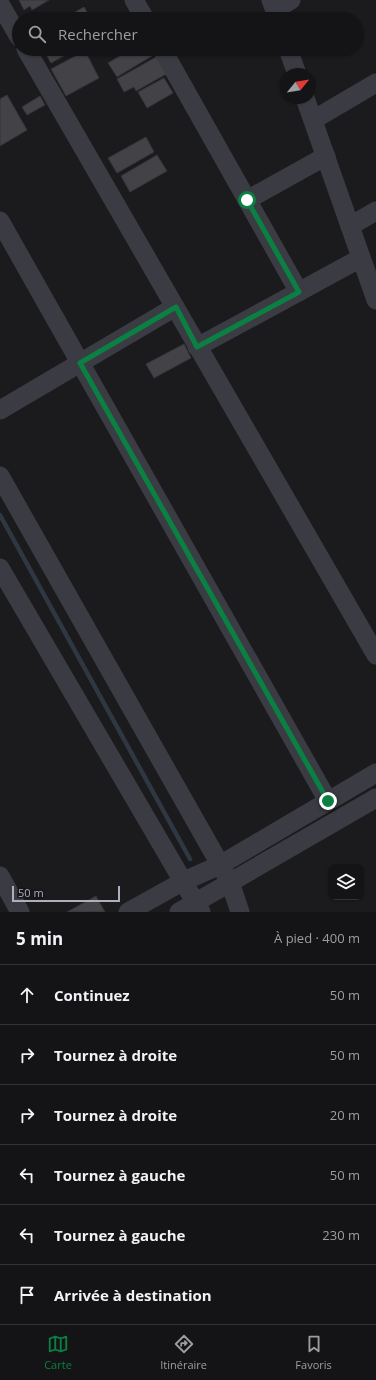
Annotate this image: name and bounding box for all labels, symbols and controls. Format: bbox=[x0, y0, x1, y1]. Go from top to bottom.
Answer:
search box bbox=[12, 12, 364, 56]
icon: search bbox=[26, 23, 48, 45]
text: Rechercher bbox=[58, 24, 138, 44]
north arrow bbox=[280, 68, 316, 104]
route start bbox=[238, 191, 256, 209]
route end bbox=[319, 792, 337, 810]
map controls bbox=[328, 864, 364, 900]
button: layers bbox=[328, 864, 364, 900]
scale bar bbox=[12, 884, 120, 903]
text: 50 m bbox=[18, 885, 44, 900]
text: 5 min bbox=[16, 927, 63, 950]
text: À pied · 400 m bbox=[274, 929, 360, 947]
icon: ahead bbox=[16, 984, 38, 1006]
text: Continuez bbox=[54, 985, 130, 1005]
text: 50 m bbox=[330, 986, 360, 1004]
icon: right bbox=[16, 1044, 38, 1066]
text: Tournez à droite bbox=[54, 1045, 177, 1065]
text: 50 m bbox=[330, 1046, 360, 1064]
icon: right bbox=[16, 1104, 38, 1126]
text: Tournez à droite bbox=[54, 1105, 177, 1125]
text: 20 m bbox=[330, 1106, 360, 1124]
icon: left bbox=[16, 1164, 38, 1186]
text: Tournez à gauche bbox=[54, 1165, 185, 1185]
text: 50 m bbox=[330, 1166, 360, 1184]
icon: left bbox=[16, 1224, 38, 1246]
text: Tournez à gauche bbox=[54, 1225, 185, 1245]
text: 230 m bbox=[322, 1226, 360, 1244]
icon: arrive bbox=[16, 1284, 38, 1306]
text: Arrivée à destination bbox=[54, 1285, 212, 1305]
tab: Carte bbox=[44, 1333, 72, 1372]
tab: Itinéraire bbox=[160, 1333, 207, 1372]
tab: Favoris bbox=[295, 1333, 332, 1372]

